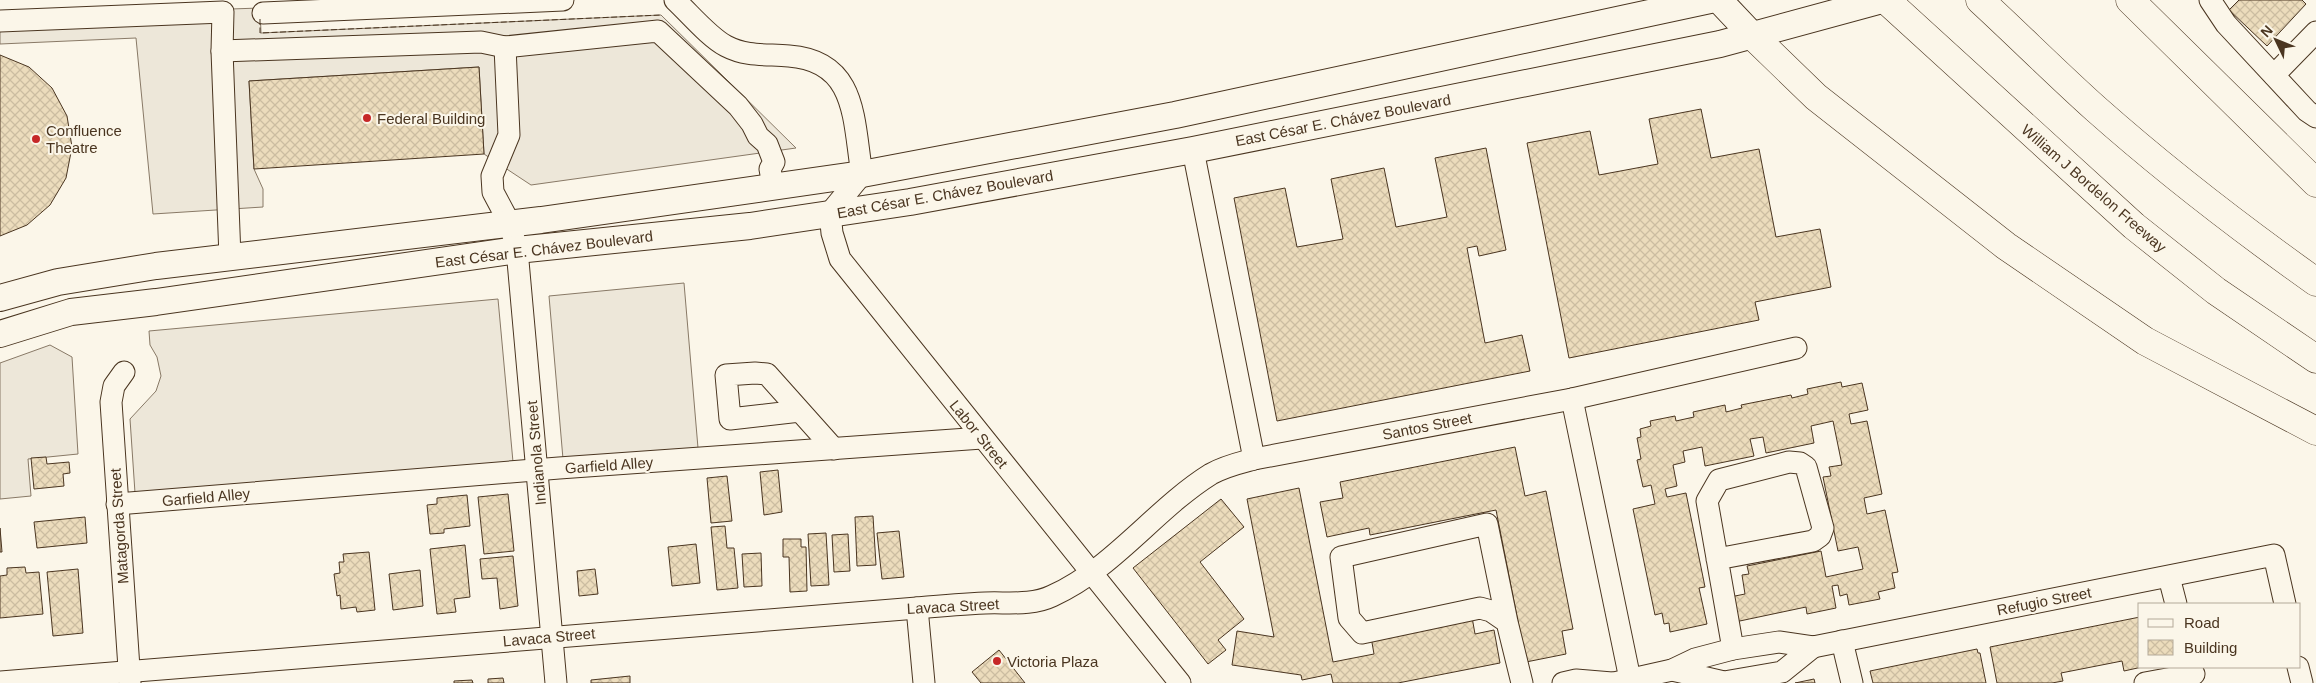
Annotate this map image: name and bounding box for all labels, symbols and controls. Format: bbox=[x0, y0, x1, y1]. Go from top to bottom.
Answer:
north arrow bbox=[2251, 15, 2301, 65]
text: N bbox=[2257, 22, 2276, 40]
street label: East César E. Chávez Boulevard bbox=[1234, 91, 1452, 149]
place label: Federal Building bbox=[377, 110, 485, 127]
marker: Federal Building bbox=[361, 112, 373, 124]
street label: William J Bordelon Freeway bbox=[2018, 121, 2170, 256]
place label: Confluence Theatre bbox=[46, 122, 122, 156]
marker: Confluence Theatre bbox=[30, 133, 42, 145]
street label: East César E. Chávez Boulevard bbox=[836, 167, 1054, 221]
street label: East César E. Chávez Boulevard bbox=[434, 227, 654, 271]
street label: Labor Street bbox=[946, 397, 1012, 472]
street label: Indianola Street bbox=[523, 399, 549, 506]
street label: Santos Street bbox=[1381, 409, 1474, 443]
street label: Garfield Alley bbox=[564, 453, 654, 477]
street label: Matagorda Street bbox=[106, 467, 132, 584]
street label: Garfield Alley bbox=[161, 485, 251, 509]
street label: Refugio Street bbox=[1995, 583, 2094, 618]
street label: Lavaca Street bbox=[906, 595, 1000, 617]
legend bbox=[2138, 603, 2301, 668]
text: Road bbox=[2184, 614, 2220, 631]
street label: Lavaca Street bbox=[502, 624, 597, 650]
text: Building bbox=[2184, 639, 2237, 656]
place label: Victoria Plaza bbox=[1007, 653, 1099, 670]
marker: Victoria Plaza bbox=[991, 655, 1003, 667]

